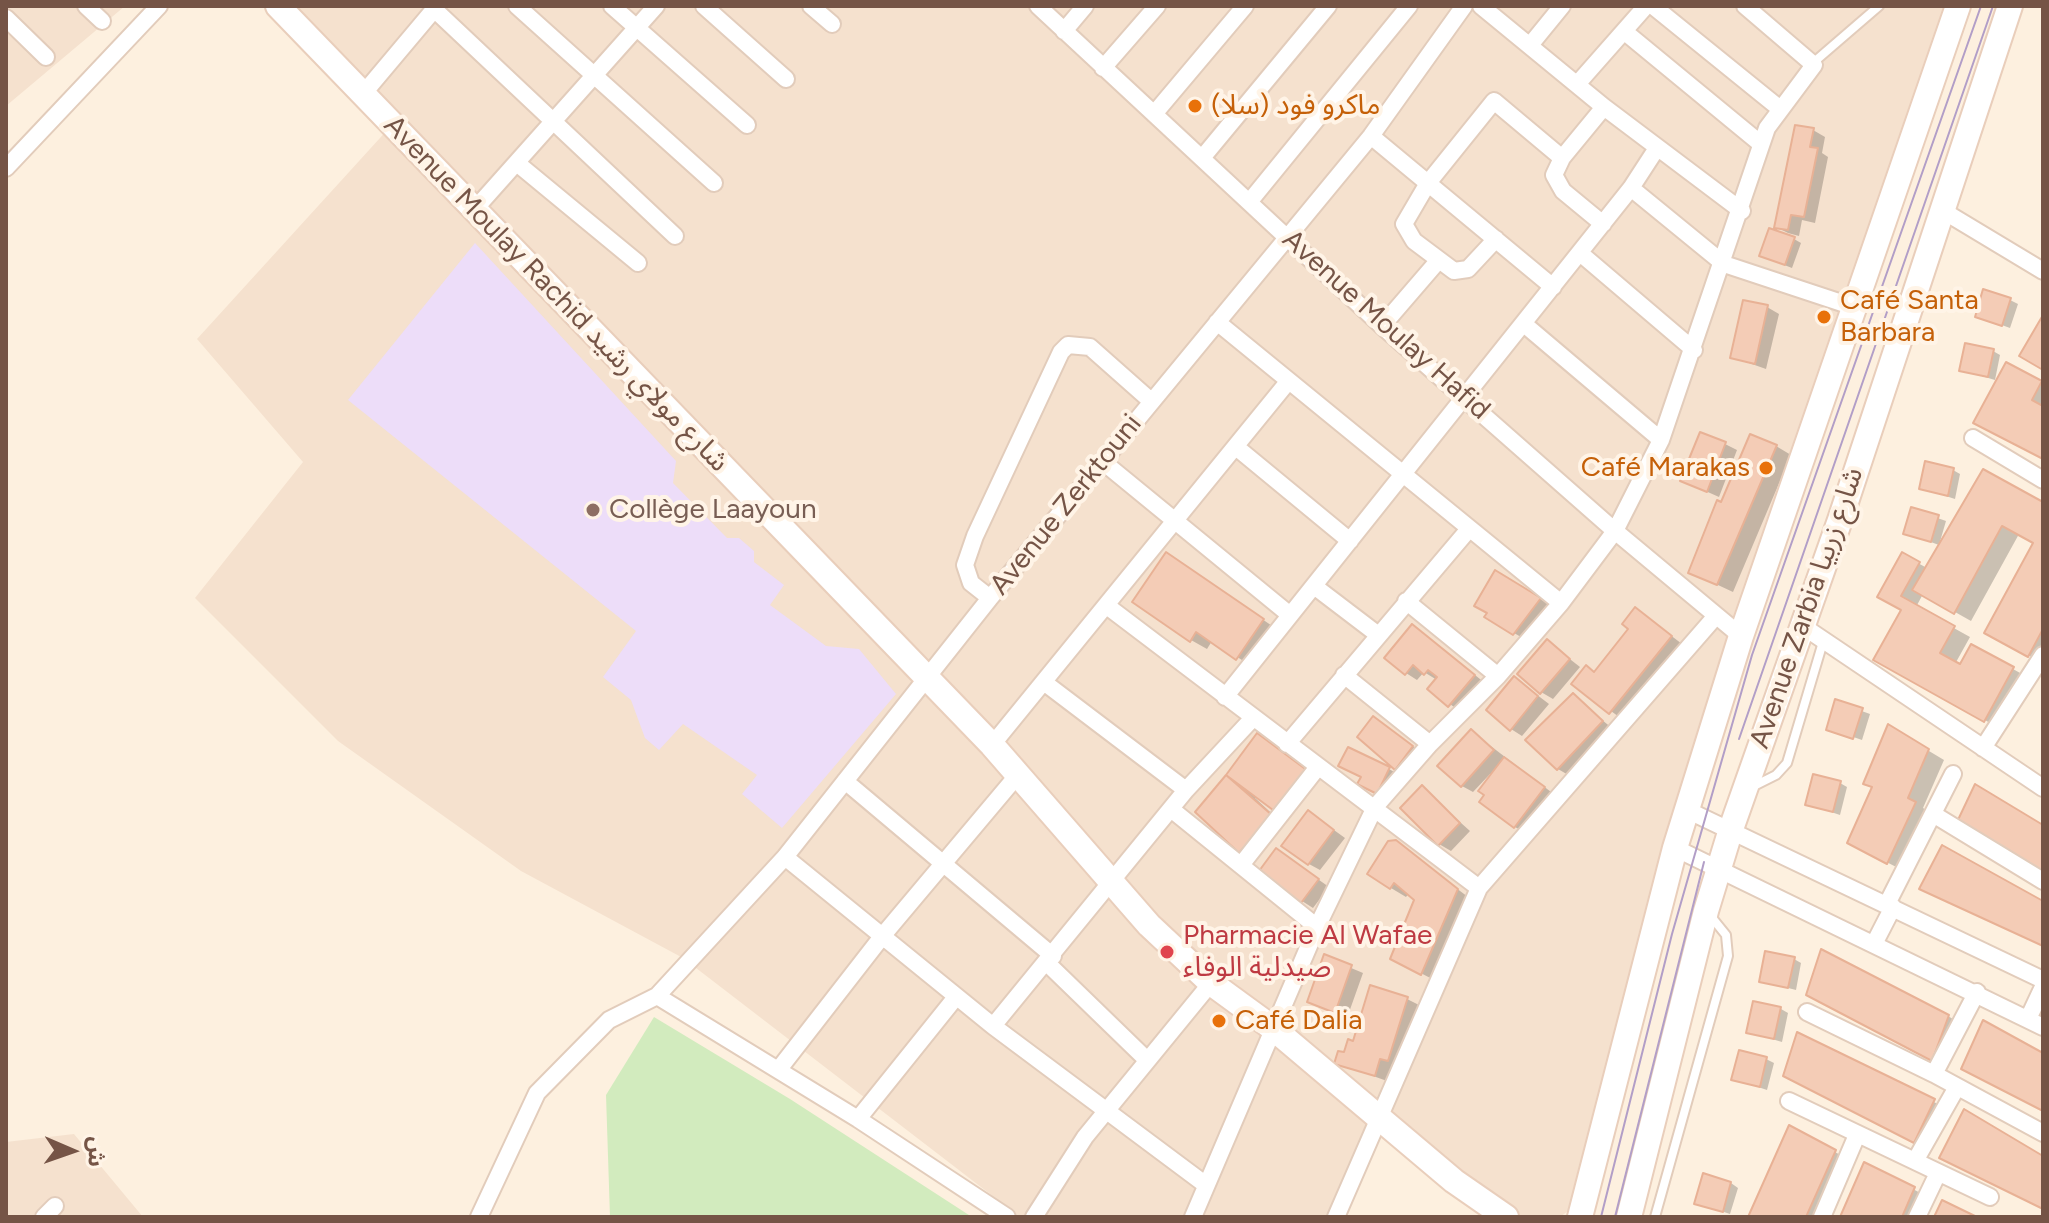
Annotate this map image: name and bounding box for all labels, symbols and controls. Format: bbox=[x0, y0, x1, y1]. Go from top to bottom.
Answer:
place label: ماكرو فود (سلا) bbox=[1211, 89, 1380, 123]
marker: ماكرو فود (سلا) bbox=[1186, 97, 1204, 115]
street label: Avenue Moulay Rachid شارع مولاي رشيد bbox=[376, 109, 736, 479]
street label: Avenue Moulay Hafid bbox=[1275, 223, 1497, 427]
place label: Café Santa Barbara bbox=[1840, 284, 1979, 350]
marker: Café Santa Barbara bbox=[1815, 308, 1833, 326]
street label: Avenue Zerktouni bbox=[983, 408, 1149, 602]
place label: Café Marakas bbox=[1581, 451, 1750, 485]
marker: Café Marakas bbox=[1757, 459, 1775, 477]
street label: Avenue Zarbia شارع زربيا bbox=[1743, 463, 1871, 753]
place label: Collège Laayoun bbox=[609, 493, 817, 527]
marker: Collège Laayoun bbox=[584, 501, 602, 519]
place label: Pharmacie Al Wafae صيدلية الوفاء bbox=[1183, 919, 1432, 985]
marker: Pharmacie Al Wafae صيدلية الوفاء bbox=[1158, 943, 1176, 961]
place label: Café Dalia bbox=[1235, 1004, 1362, 1038]
marker: Café Dalia bbox=[1210, 1012, 1228, 1030]
north arrow bbox=[32, 1111, 112, 1191]
text: ش bbox=[82, 1136, 111, 1167]

